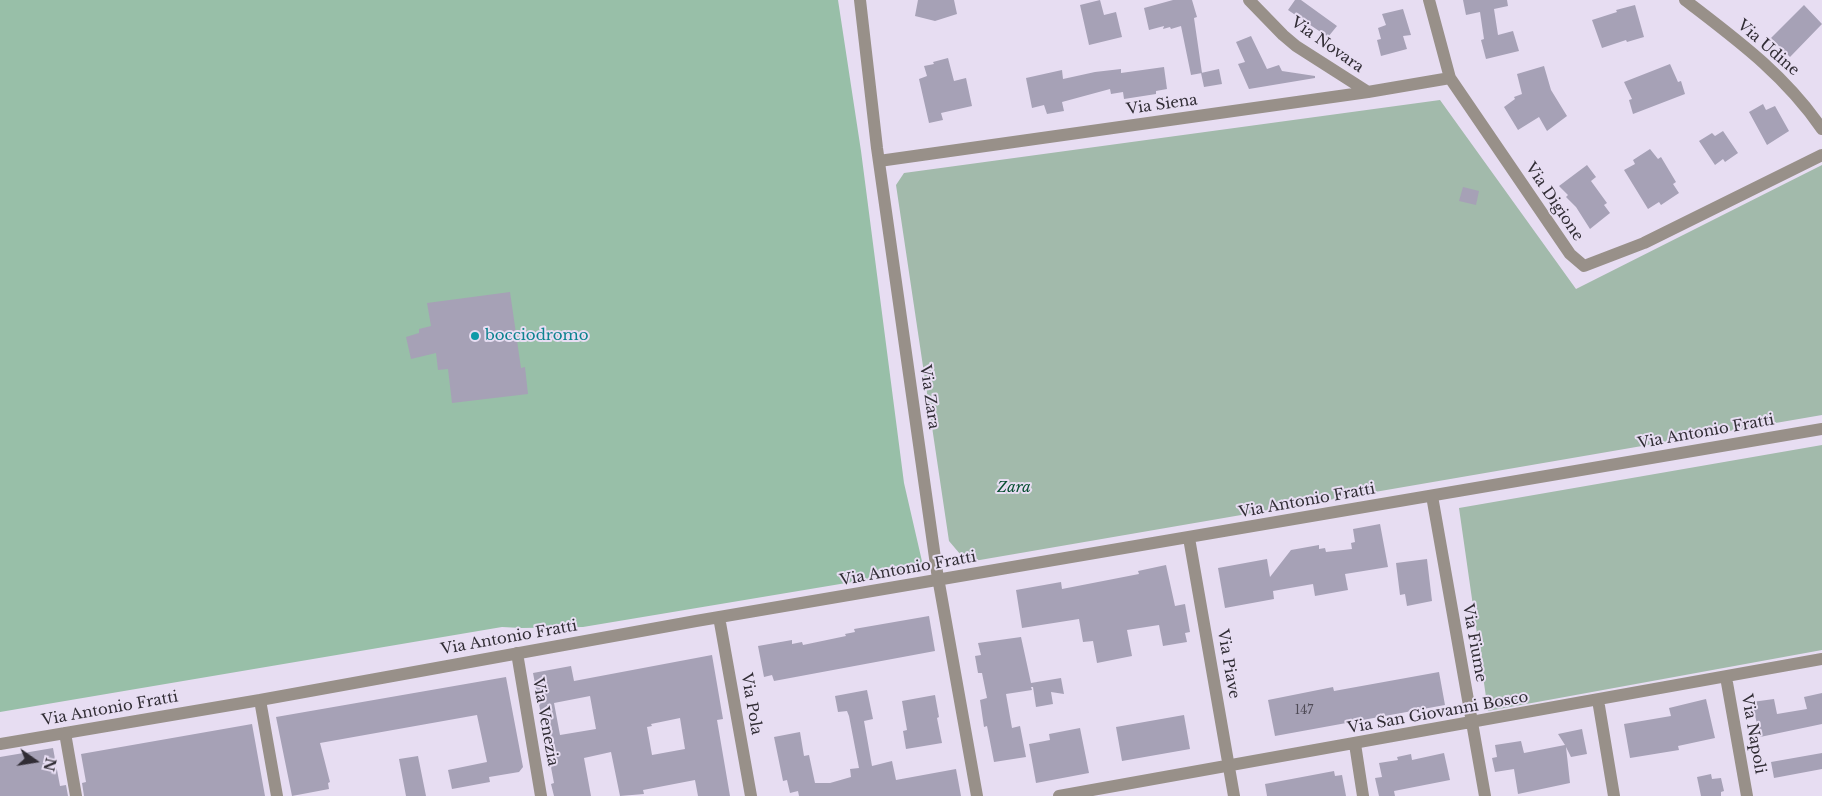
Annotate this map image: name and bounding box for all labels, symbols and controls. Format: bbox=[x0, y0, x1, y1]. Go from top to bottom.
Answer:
street label: Via Novara bbox=[1287, 13, 1367, 77]
street label: Via Udine bbox=[1733, 16, 1803, 80]
street label: Via Siena bbox=[1125, 91, 1199, 119]
street label: Via Digione bbox=[1521, 159, 1587, 245]
place label: bocciodromo bbox=[485, 327, 588, 345]
marker: bocciodromo bbox=[469, 330, 481, 342]
street label: Via Zara bbox=[916, 364, 942, 430]
street label: Via Antonio Fratti bbox=[1636, 411, 1776, 453]
park label: Zara bbox=[997, 479, 1031, 497]
street label: Via Antonio Fratti bbox=[1237, 480, 1377, 522]
street label: Via Antonio Fratti bbox=[838, 548, 978, 590]
street label: Via Fiume bbox=[1458, 602, 1490, 684]
street label: Via Antonio Fratti bbox=[439, 617, 579, 659]
street label: Via Piave bbox=[1213, 628, 1243, 700]
street label: Via Pola bbox=[737, 672, 765, 736]
street label: Via Venezia bbox=[528, 677, 562, 767]
street label: Via Antonio Fratti bbox=[40, 688, 180, 730]
street label: Via San Giovanni Bosco bbox=[1346, 688, 1530, 738]
street label: Via Napoli bbox=[1737, 693, 1769, 775]
house number: 147 bbox=[1295, 704, 1313, 718]
north arrow bbox=[10, 736, 60, 786]
text: N bbox=[39, 756, 60, 773]

